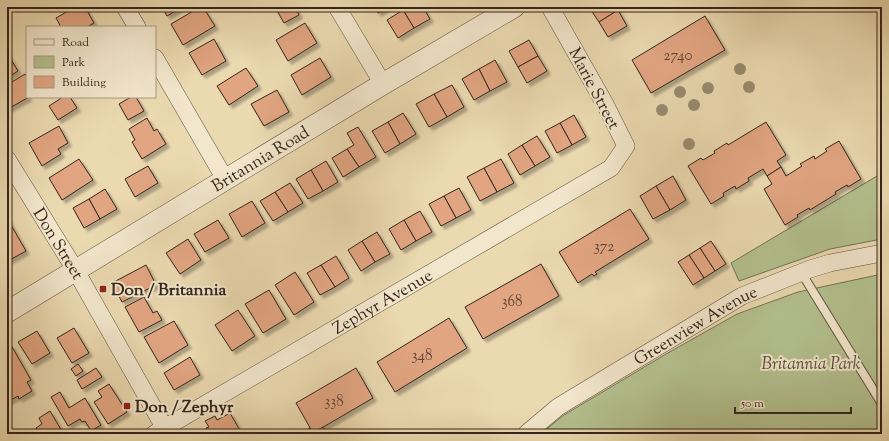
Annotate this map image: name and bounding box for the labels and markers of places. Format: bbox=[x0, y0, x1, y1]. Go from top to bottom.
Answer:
place label: Don / Britannia bbox=[111, 279, 227, 303]
marker: Don / Britannia bbox=[98, 284, 108, 294]
place label: Don / Zephyr bbox=[135, 396, 234, 420]
marker: Don / Zephyr bbox=[122, 401, 132, 411]

